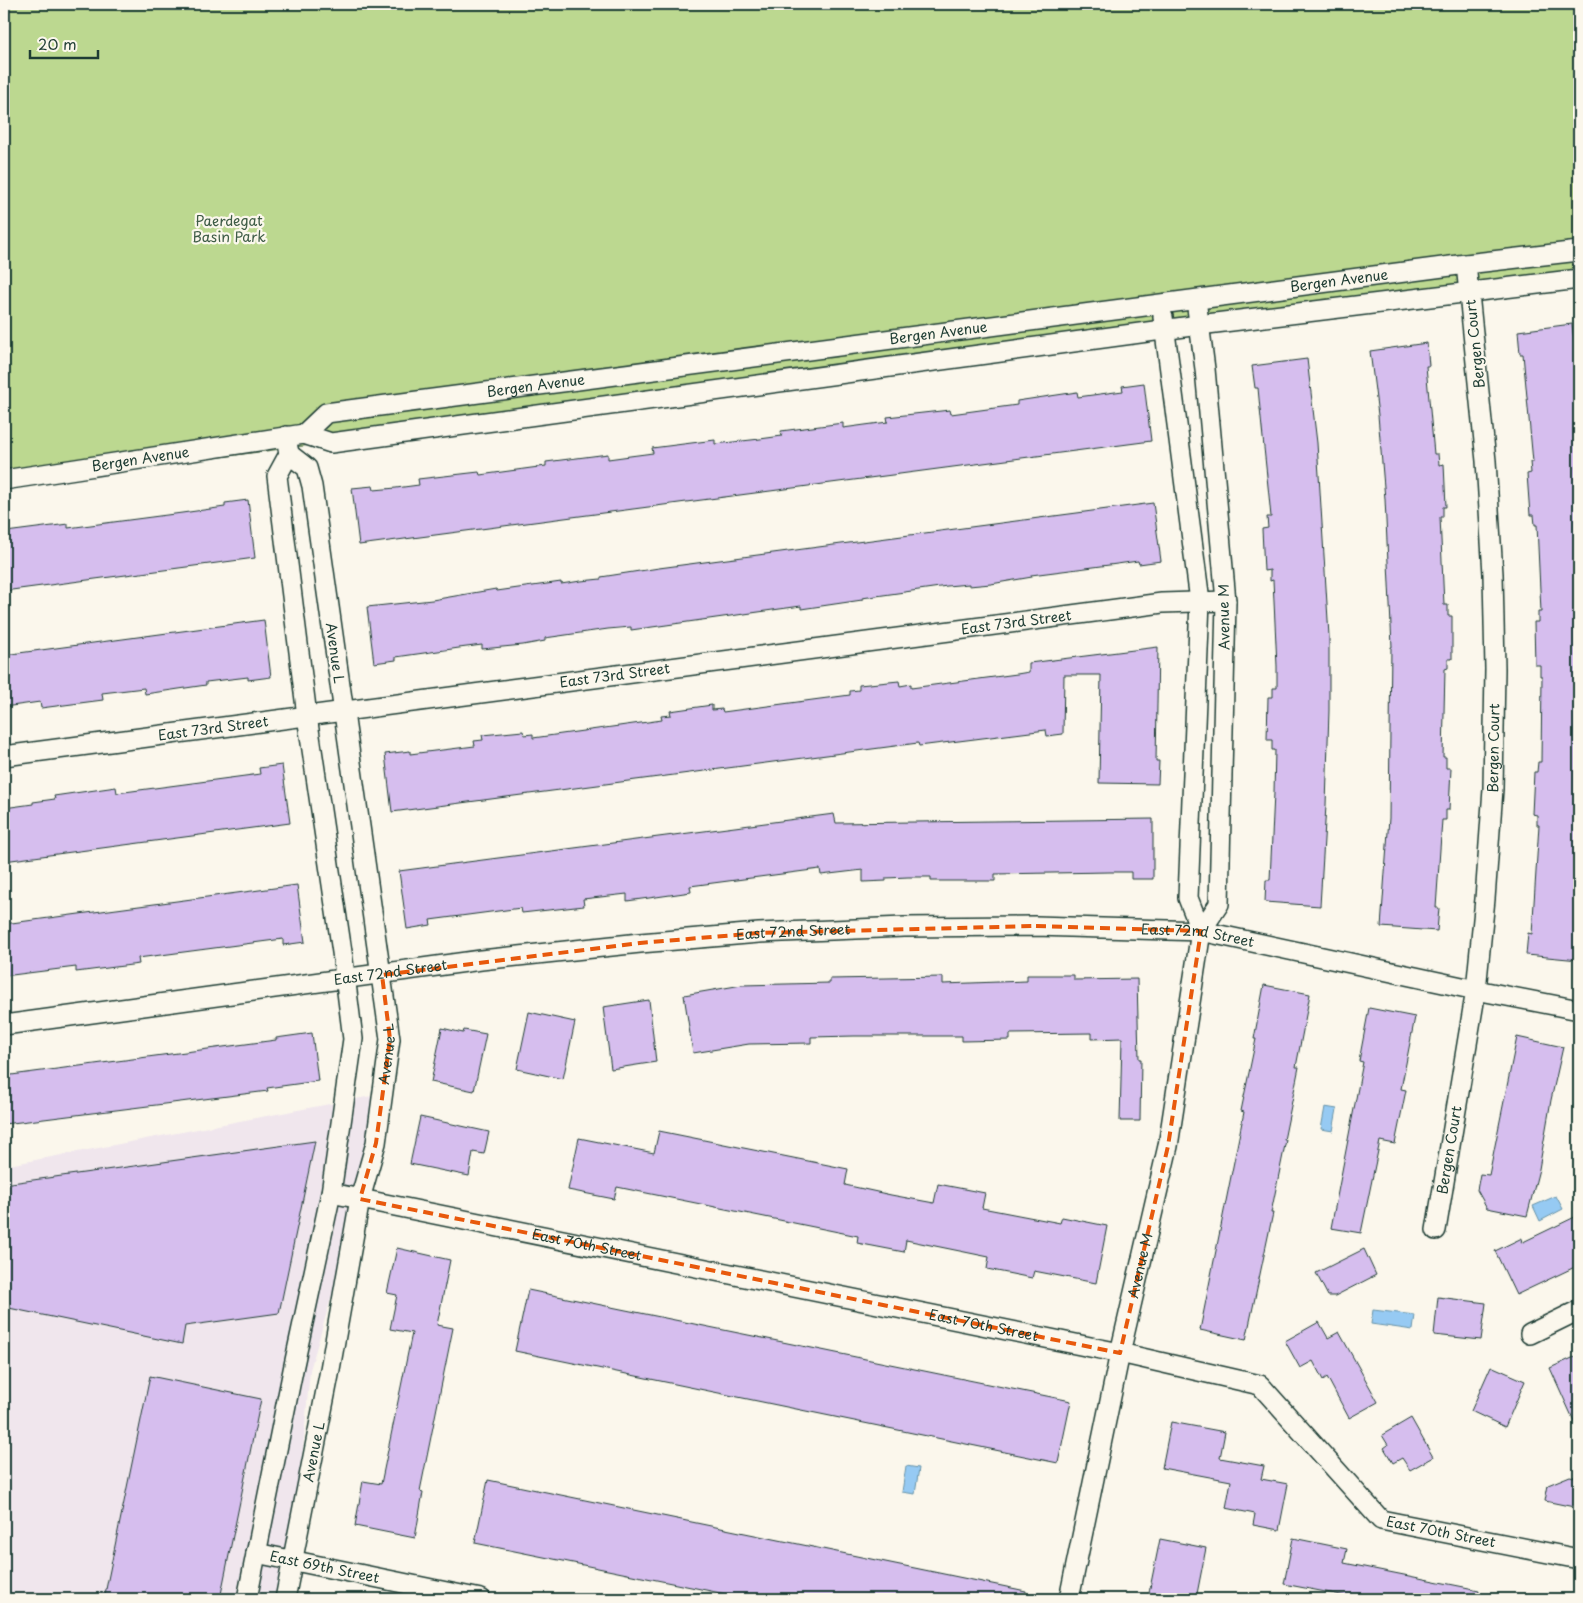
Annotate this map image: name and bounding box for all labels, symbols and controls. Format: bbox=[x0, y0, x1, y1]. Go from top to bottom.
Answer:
scale bar bbox=[30, 28, 98, 60]
text: 20 m bbox=[38, 32, 77, 55]
park label: Paerdegat Basin Park bbox=[192, 210, 266, 247]
street label: Bergen Avenue bbox=[1289, 263, 1390, 297]
street label: Bergen Court bbox=[1459, 298, 1490, 390]
street label: Bergen Avenue bbox=[888, 316, 989, 349]
street label: Bergen Avenue bbox=[485, 368, 586, 402]
street label: Bergen Avenue bbox=[90, 441, 191, 476]
street label: Avenue M bbox=[1212, 584, 1235, 650]
street label: East 73rd Street bbox=[960, 604, 1073, 639]
street label: Avenue L bbox=[321, 621, 350, 685]
street label: East 73rd Street bbox=[558, 657, 671, 693]
street label: Bergen Court bbox=[1482, 703, 1504, 793]
street label: East 73rd Street bbox=[157, 710, 270, 746]
street label: East 72nd Street bbox=[735, 918, 851, 945]
street label: East 72nd Street bbox=[1141, 918, 1257, 952]
street label: East 72nd Street bbox=[332, 954, 449, 990]
street label: Avenue L bbox=[373, 1022, 400, 1086]
street label: Bergen Court bbox=[1431, 1104, 1467, 1196]
street label: East 70th Street bbox=[530, 1223, 644, 1266]
street label: Avenue M bbox=[1122, 1231, 1158, 1300]
street label: East 70th Street bbox=[927, 1304, 1041, 1346]
street label: Avenue L bbox=[297, 1420, 330, 1484]
street label: East 70th Street bbox=[1384, 1510, 1498, 1552]
street label: East 69th Street bbox=[268, 1545, 382, 1588]

